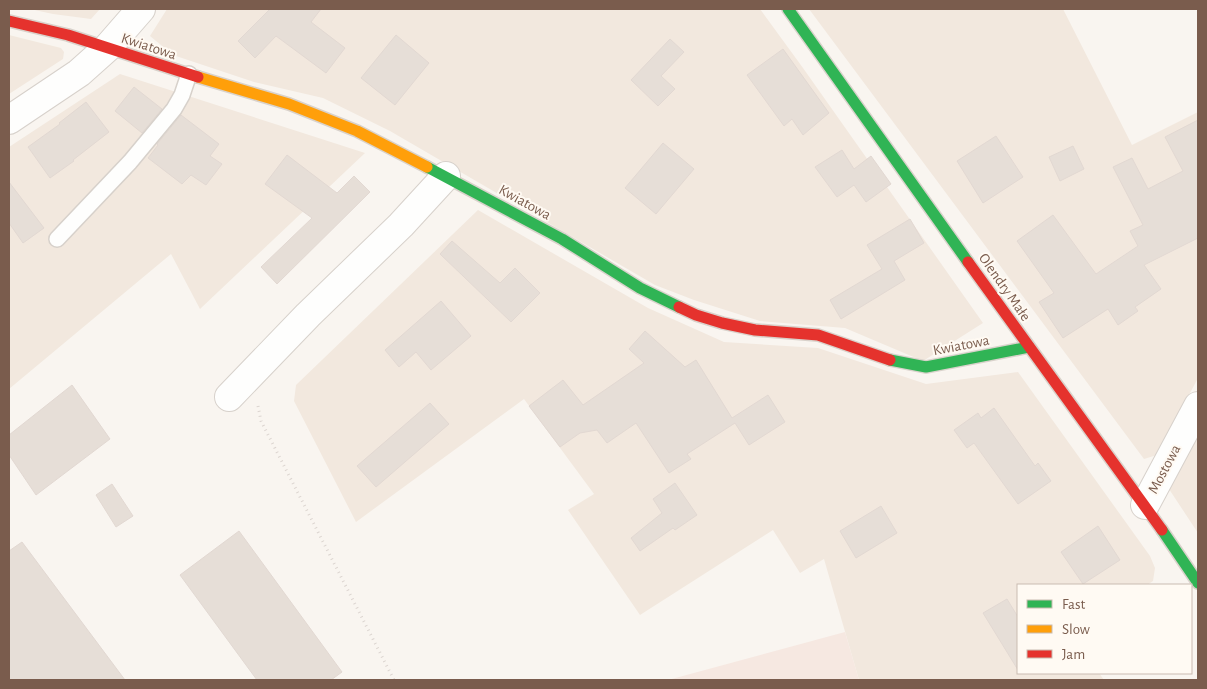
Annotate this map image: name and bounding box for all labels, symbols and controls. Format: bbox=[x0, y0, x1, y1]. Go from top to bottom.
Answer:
street label: Kwiatowa bbox=[119, 31, 178, 62]
street label: Kwiatowa bbox=[496, 182, 553, 223]
street label: Olendry Małe bbox=[976, 251, 1033, 324]
street label: Kwiatowa bbox=[932, 333, 991, 358]
street label: Mostowa bbox=[1145, 442, 1184, 496]
legend bbox=[1017, 584, 1192, 674]
text: Fast bbox=[1062, 597, 1086, 612]
text: Slow bbox=[1062, 622, 1090, 637]
text: Jam bbox=[1062, 647, 1085, 662]

